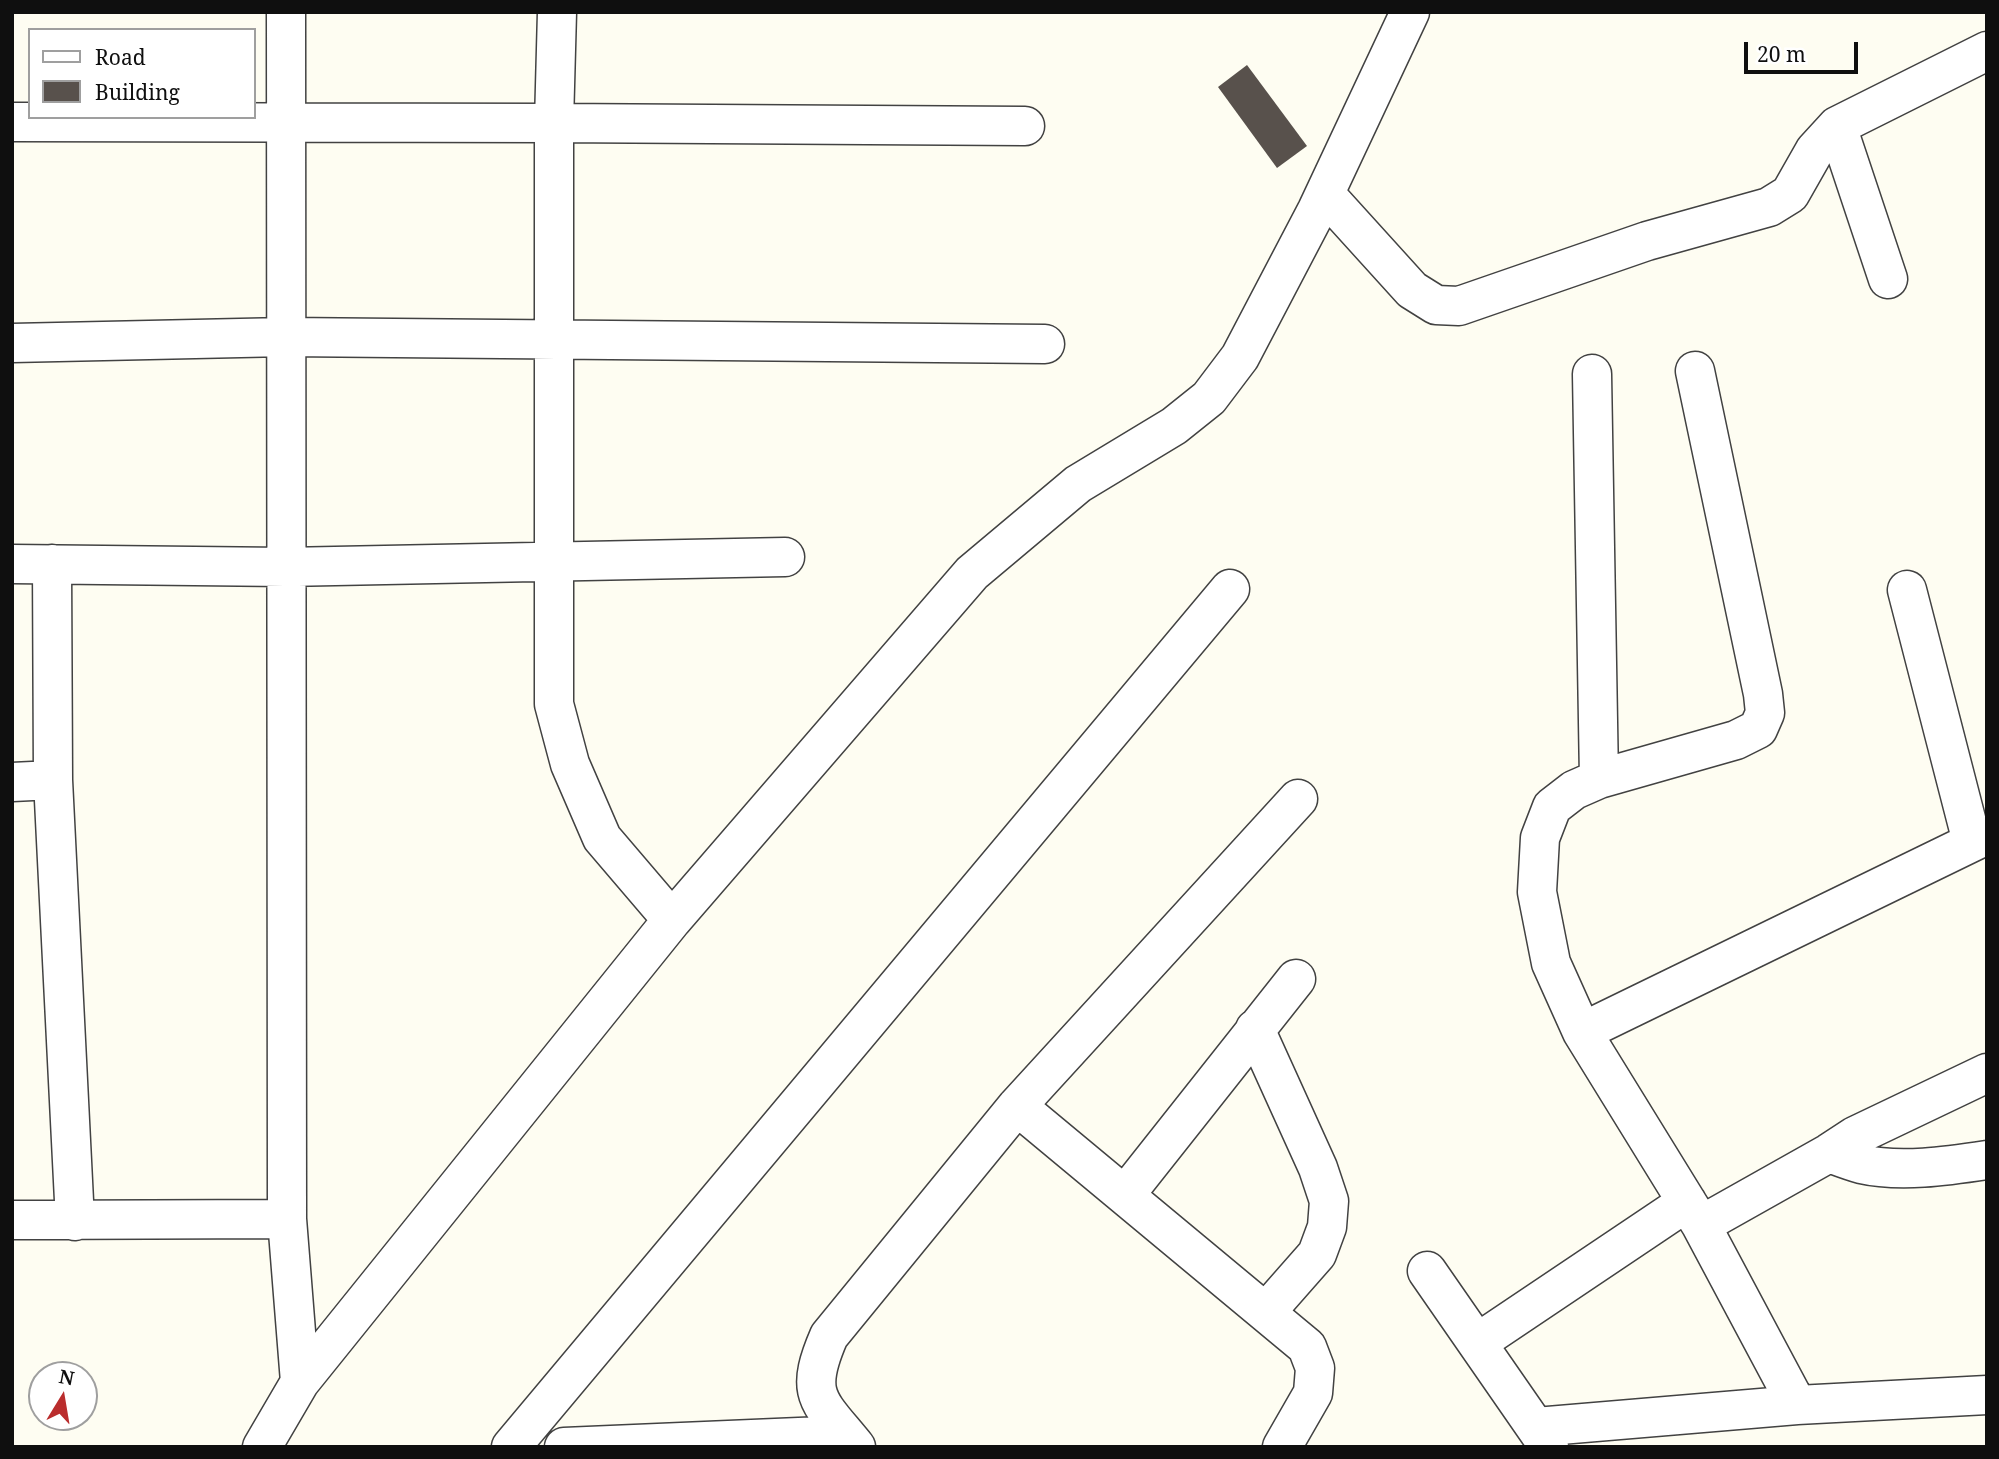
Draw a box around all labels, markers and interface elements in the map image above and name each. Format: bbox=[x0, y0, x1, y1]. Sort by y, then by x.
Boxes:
legend bbox=[28, 28, 256, 119]
scale bar bbox=[1747, 28, 1861, 72]
text: 20 m bbox=[1757, 40, 1806, 68]
text: Road bbox=[95, 43, 146, 71]
text: Building bbox=[95, 78, 180, 106]
north arrow bbox=[28, 1361, 98, 1431]
text: N bbox=[57, 1363, 76, 1392]

